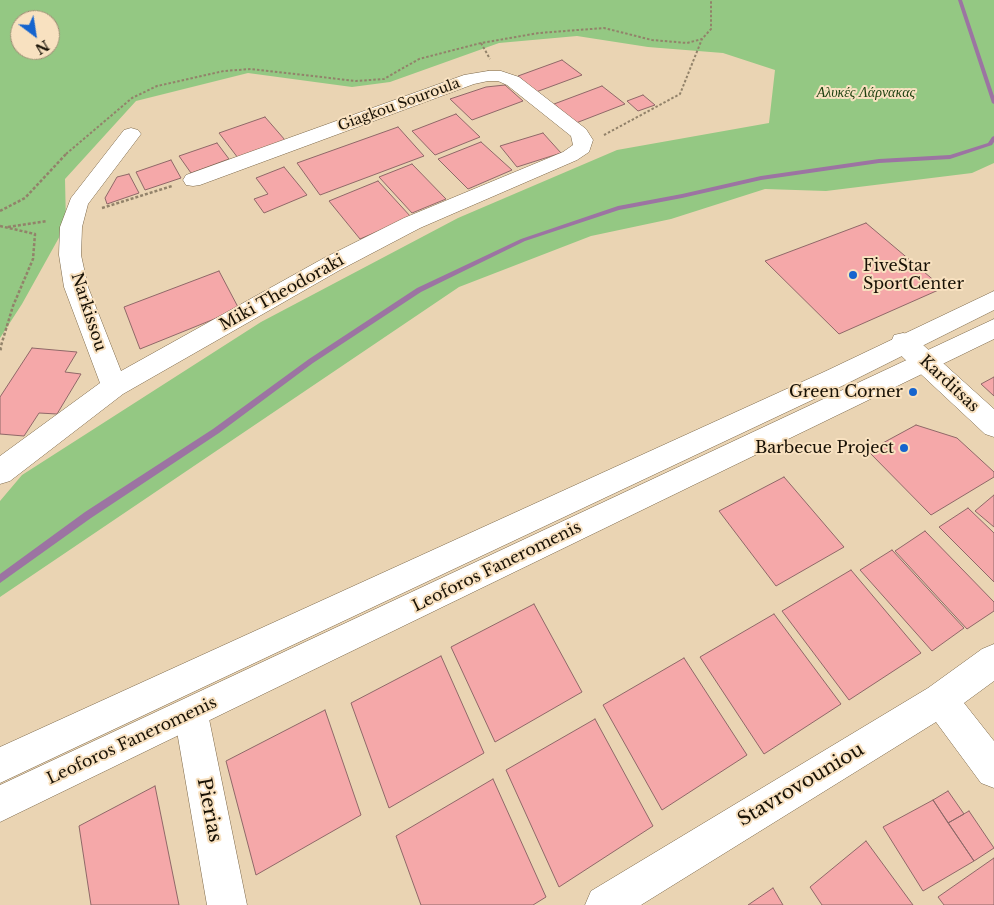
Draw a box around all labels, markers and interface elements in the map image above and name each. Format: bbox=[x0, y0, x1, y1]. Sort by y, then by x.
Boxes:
north arrow bbox=[10, 10, 60, 60]
text: N bbox=[32, 36, 52, 58]
street label: Giagkou Souroula bbox=[336, 75, 462, 135]
park label: Αλυκές Λάρνακας bbox=[817, 85, 915, 101]
street label: Miki Theodoraki bbox=[216, 251, 348, 335]
place label: FiveStar SportCenter bbox=[863, 256, 964, 294]
marker: FiveStar SportCenter bbox=[847, 269, 859, 281]
street label: Narkissou bbox=[66, 270, 110, 354]
street label: Karditsas bbox=[915, 352, 983, 416]
place label: Green Corner bbox=[789, 382, 903, 402]
marker: Green Corner bbox=[907, 386, 919, 398]
place label: Barbecue Project bbox=[755, 438, 894, 458]
marker: Barbecue Project bbox=[898, 442, 910, 454]
street label: Leoforos Faneromenis bbox=[410, 518, 584, 616]
street label: Leoforos Faneromenis bbox=[44, 693, 220, 789]
street label: Stavrovouniou bbox=[734, 738, 868, 832]
street label: Pierias bbox=[192, 776, 226, 844]

